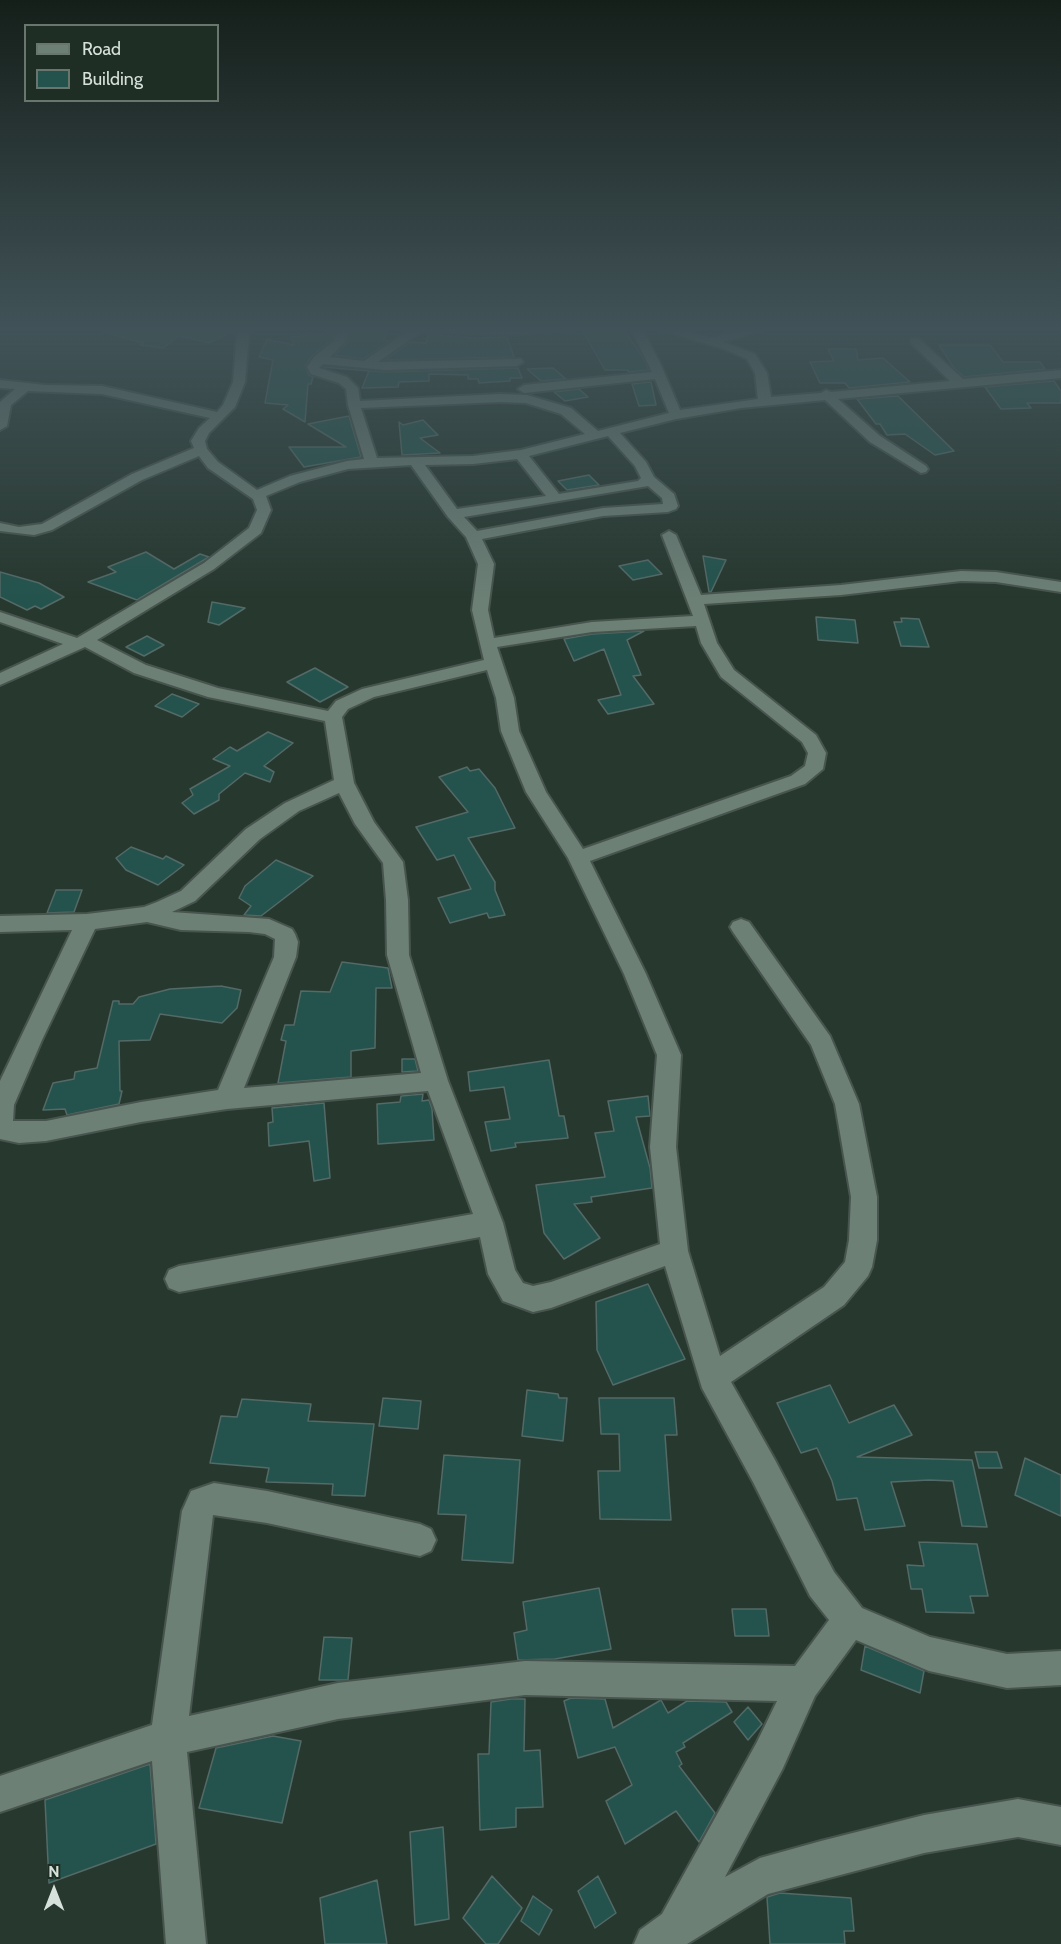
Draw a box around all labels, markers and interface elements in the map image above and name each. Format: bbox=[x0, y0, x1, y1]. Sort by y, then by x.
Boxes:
legend bbox=[24, 24, 219, 102]
text: Road bbox=[82, 38, 121, 60]
text: Building bbox=[82, 68, 143, 90]
north arrow bbox=[24, 1860, 84, 1920]
text: N bbox=[48, 1862, 60, 1881]

